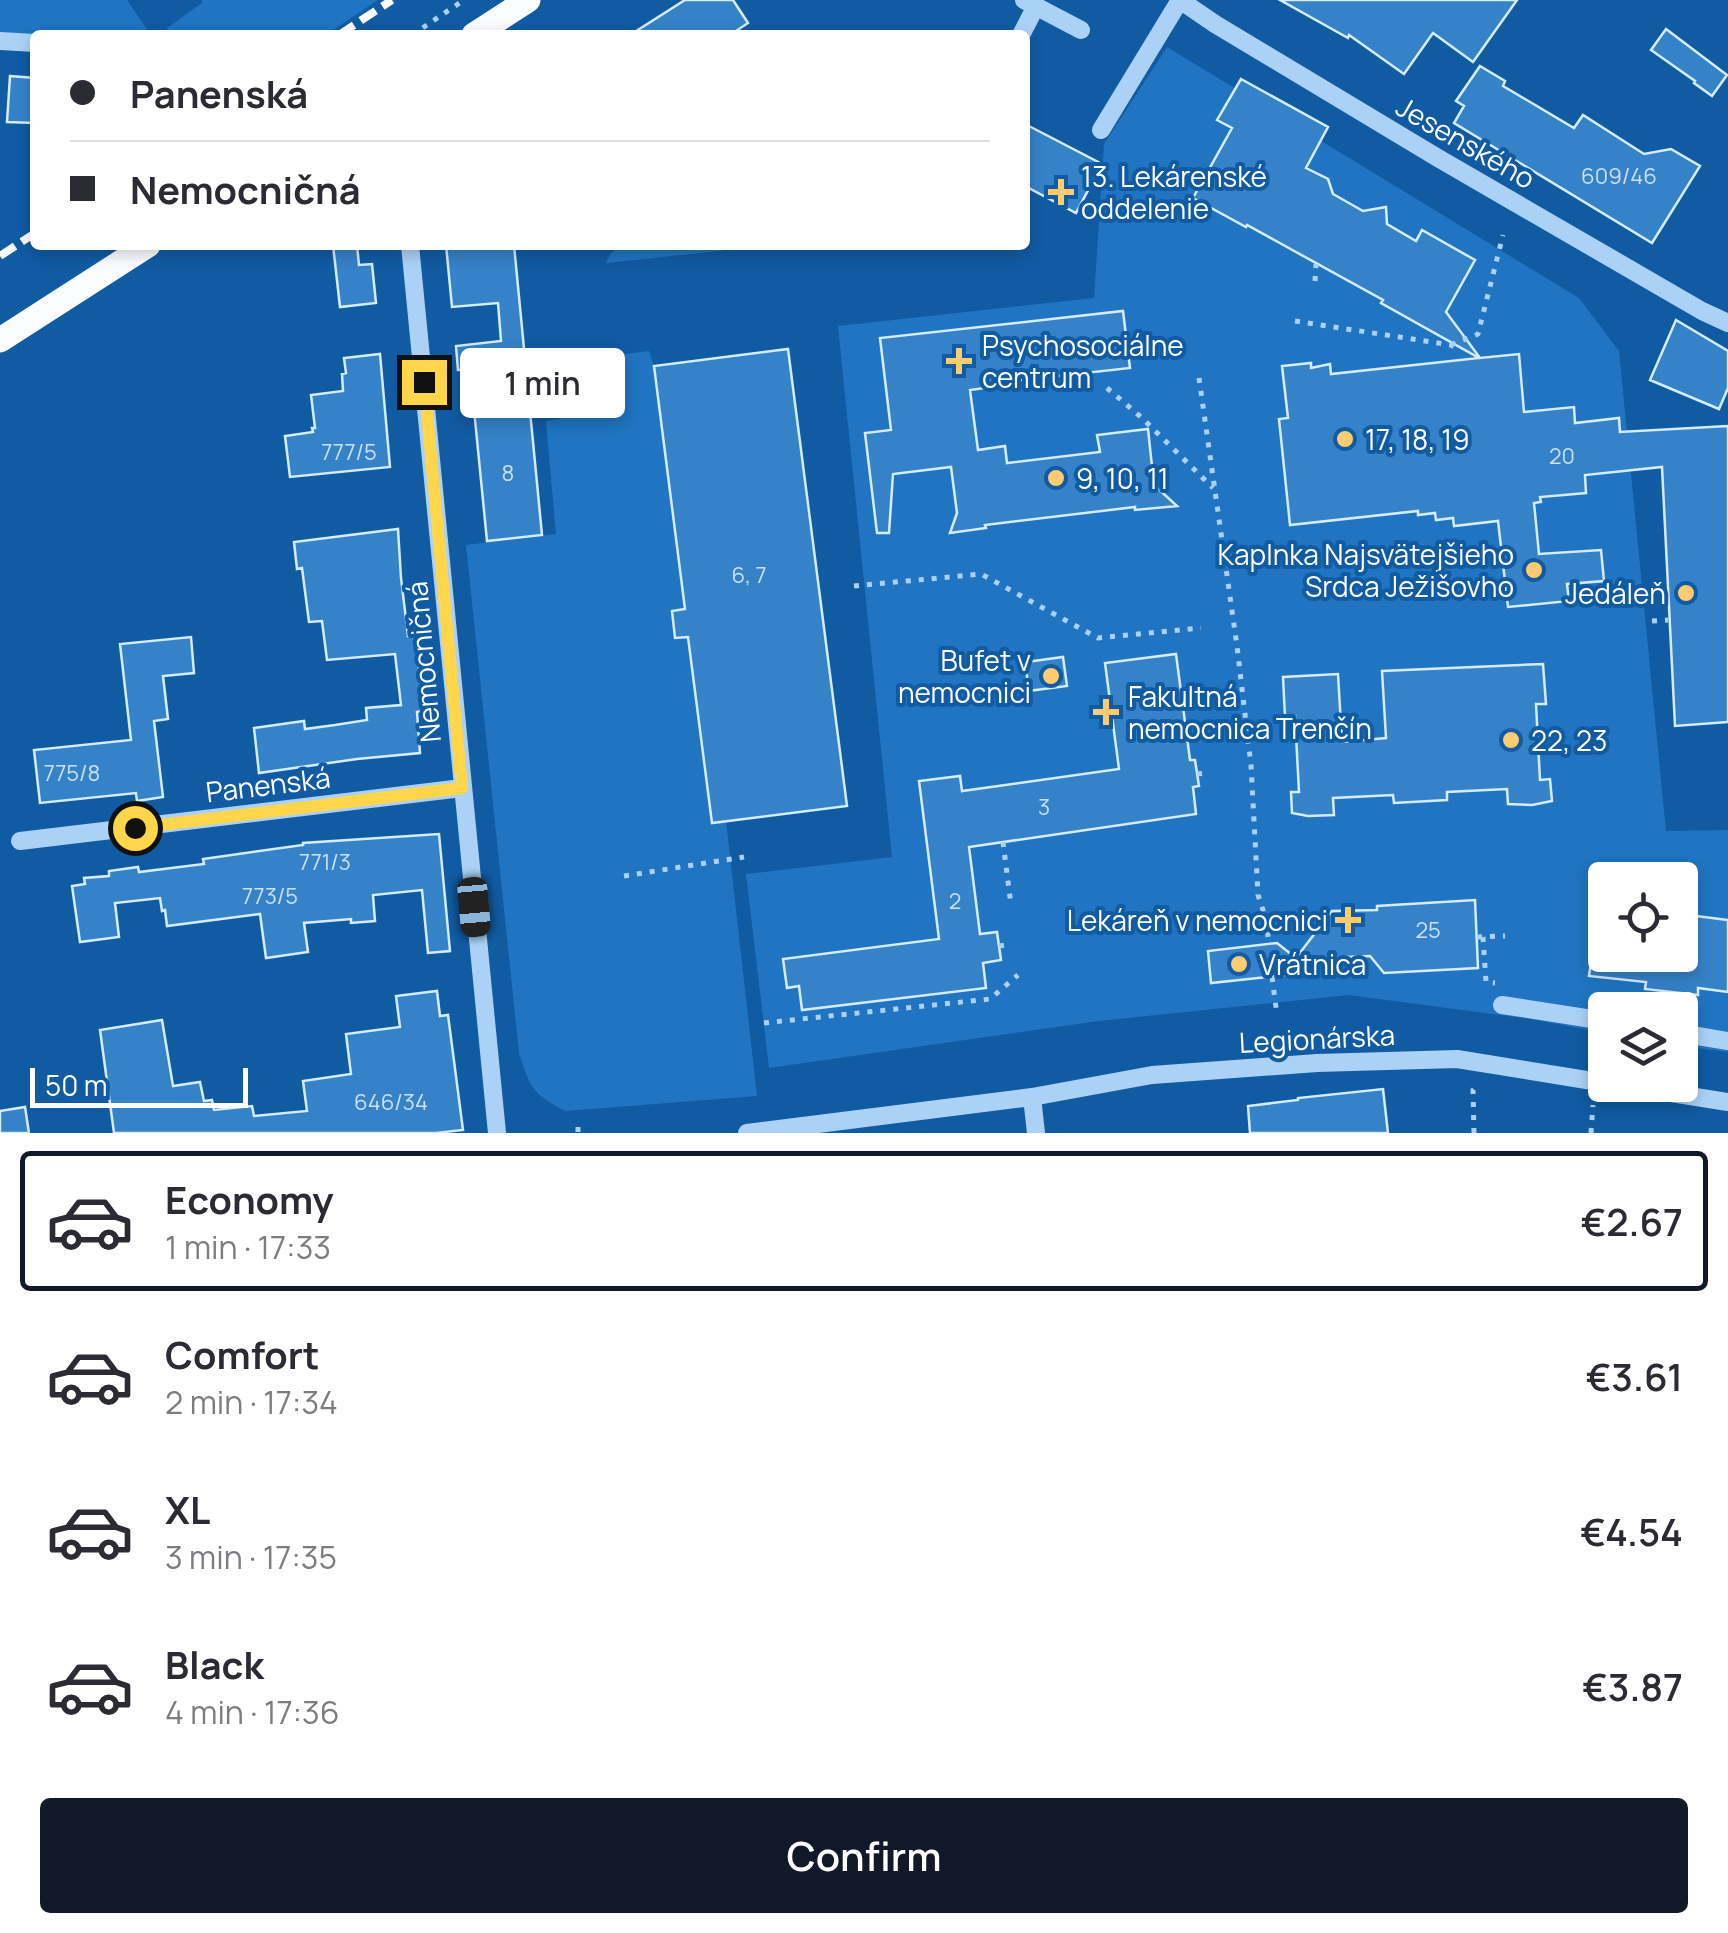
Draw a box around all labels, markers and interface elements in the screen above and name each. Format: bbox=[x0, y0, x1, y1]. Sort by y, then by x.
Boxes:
text: Panenská bbox=[130, 67, 308, 119]
street label: Jesenského bbox=[1390, 87, 1542, 197]
place label: 13. Lekárenské oddelenie bbox=[1081, 157, 1267, 227]
house number: 609/46 bbox=[1581, 161, 1657, 191]
text: Nemocničná bbox=[130, 163, 361, 215]
marker: 13. Lekárenské oddelenie bbox=[1050, 181, 1072, 203]
place label: Psychosociálne centrum bbox=[982, 326, 1184, 396]
callout: 1 min bbox=[459, 347, 624, 417]
marker: Psychosociálne centrum bbox=[946, 348, 972, 374]
route end bbox=[402, 360, 447, 405]
text: 1 min bbox=[504, 361, 581, 405]
place label: 17, 18, 19 bbox=[1365, 420, 1470, 458]
marker: 17, 18, 19 bbox=[1334, 428, 1356, 450]
house number: 777/5 bbox=[321, 437, 377, 467]
house number: 20 bbox=[1549, 441, 1575, 471]
house number: 8 bbox=[502, 458, 514, 488]
place label: 9, 10, 11 bbox=[1076, 459, 1169, 497]
marker: 9, 10, 11 bbox=[1045, 467, 1067, 489]
place label: Kaplnka Najsvätejšieho Srdca Ježišovho bbox=[1217, 535, 1514, 605]
marker: Kaplnka Najsvätejšieho Srdca Ježišovho bbox=[1523, 559, 1545, 581]
house number: 6, 7 bbox=[732, 560, 766, 590]
place label: Jedáleň bbox=[1565, 574, 1666, 612]
street label: Nemocničná bbox=[397, 580, 449, 744]
marker: Jedáleň bbox=[1675, 582, 1697, 604]
place label: Bufet v nemocnici bbox=[898, 641, 1031, 711]
marker: Bufet v nemocnici bbox=[1040, 665, 1062, 687]
place label: Fakultná nemocnica Trenčín bbox=[1128, 677, 1372, 747]
marker: Fakultná nemocnica Trenčín bbox=[1093, 699, 1119, 725]
place label: 22, 23 bbox=[1531, 721, 1607, 759]
marker: 22, 23 bbox=[1500, 729, 1522, 751]
house number: 775/8 bbox=[44, 758, 100, 788]
street label: Panenská bbox=[204, 758, 332, 810]
house number: 3 bbox=[1038, 792, 1050, 822]
route start bbox=[113, 806, 158, 851]
house number: 771/3 bbox=[299, 847, 351, 877]
map controls bbox=[1588, 862, 1698, 1102]
button: locate bbox=[1588, 862, 1698, 972]
car bbox=[456, 876, 492, 938]
house number: 773/5 bbox=[242, 881, 298, 911]
house number: 2 bbox=[949, 886, 961, 916]
place label: Lekáreň v nemocnici bbox=[1067, 901, 1328, 939]
marker: Lekáreň v nemocnici bbox=[1337, 909, 1359, 931]
house number: 25 bbox=[1415, 915, 1441, 945]
place label: Vrátnica bbox=[1259, 945, 1366, 983]
marker: Vrátnica bbox=[1228, 953, 1250, 975]
button: layers bbox=[1588, 992, 1698, 1102]
street label: Legionárska bbox=[1238, 1015, 1396, 1061]
scale bar bbox=[30, 1063, 248, 1108]
text: 50 m bbox=[45, 1066, 108, 1104]
house number: 646/34 bbox=[354, 1087, 428, 1117]
text: Economy bbox=[165, 1173, 334, 1225]
icon: car bbox=[45, 1176, 135, 1266]
text: €2.67 bbox=[1581, 1195, 1683, 1247]
text: 1 min · 17:33 bbox=[165, 1225, 331, 1269]
text: Comfort bbox=[165, 1328, 319, 1380]
icon: car bbox=[45, 1331, 135, 1421]
text: €3.61 bbox=[1586, 1350, 1683, 1402]
text: 2 min · 17:34 bbox=[165, 1380, 338, 1424]
text: XL bbox=[165, 1483, 210, 1535]
icon: car bbox=[45, 1486, 135, 1576]
text: €4.54 bbox=[1580, 1505, 1683, 1557]
text: 3 min · 17:35 bbox=[165, 1535, 337, 1579]
text: Black bbox=[165, 1638, 264, 1690]
icon: car bbox=[45, 1641, 135, 1731]
text: €3.87 bbox=[1582, 1660, 1683, 1712]
text: 4 min · 17:36 bbox=[165, 1690, 340, 1734]
button: Confirm bbox=[40, 1798, 1688, 1913]

